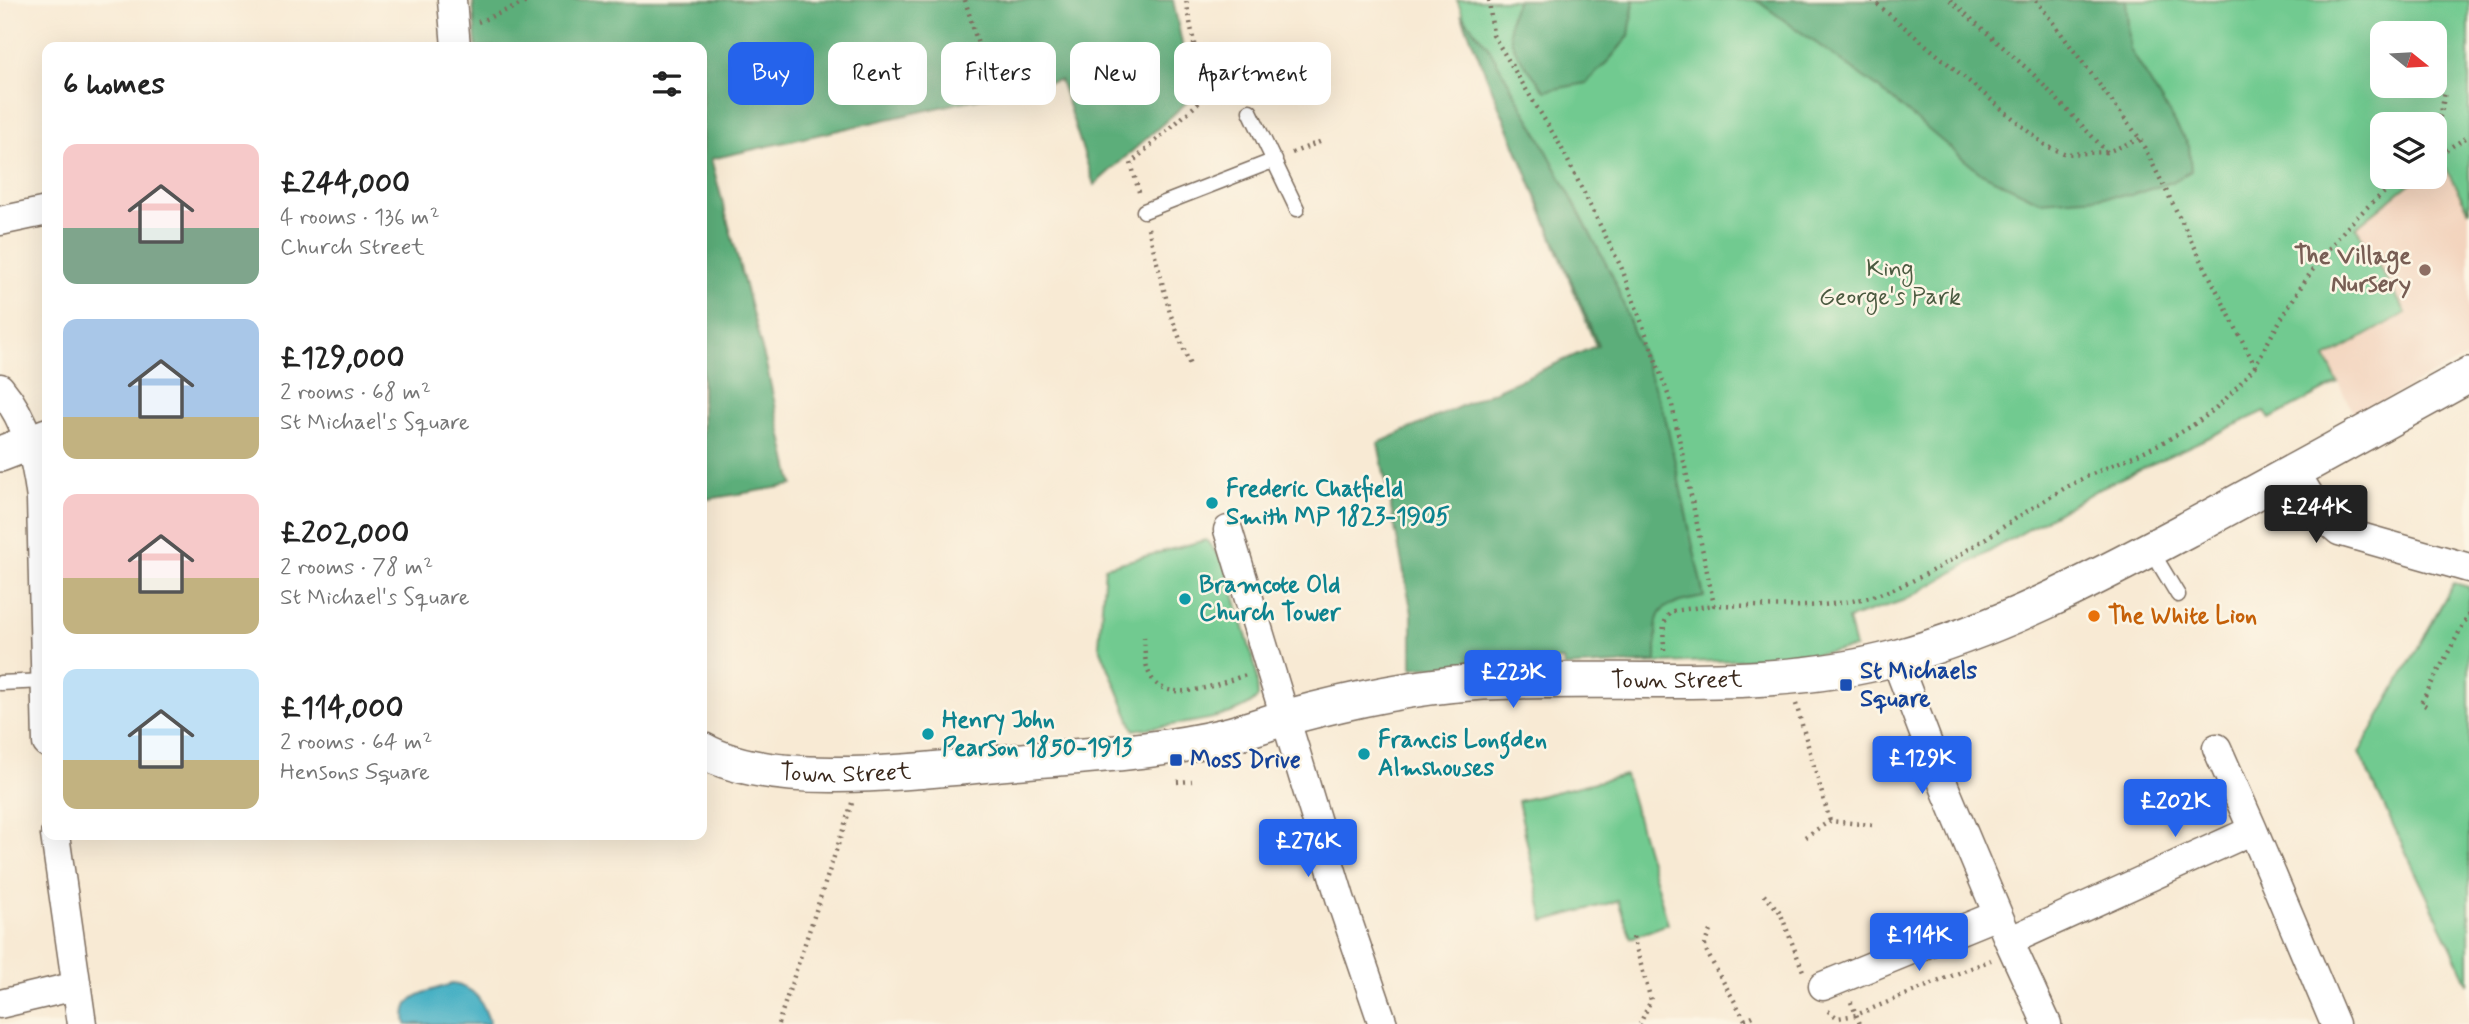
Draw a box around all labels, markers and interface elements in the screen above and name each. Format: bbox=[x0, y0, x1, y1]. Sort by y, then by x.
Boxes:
north arrow bbox=[2370, 21, 2446, 98]
map controls bbox=[2370, 21, 2447, 189]
chip: Buy bbox=[728, 42, 814, 105]
chip: Rent bbox=[828, 42, 927, 105]
chip: Filters bbox=[941, 42, 1056, 105]
chip: New bbox=[1070, 42, 1160, 105]
chip: Apartment bbox=[1174, 42, 1331, 105]
text: 6 homes bbox=[63, 65, 165, 104]
icon: filters bbox=[648, 65, 686, 103]
button: layers bbox=[2370, 112, 2447, 189]
text: £244,000 bbox=[280, 164, 410, 203]
icon: home bbox=[119, 172, 203, 256]
text: 4 rooms · 136 m² bbox=[280, 203, 440, 233]
text: Church Street bbox=[280, 233, 425, 263]
place label: The Village Nursery bbox=[2294, 241, 2411, 300]
park label: King George's Park bbox=[1819, 254, 1961, 315]
marker: The Village Nursery bbox=[2417, 262, 2433, 278]
text: £129,000 bbox=[280, 339, 405, 378]
icon: home bbox=[119, 347, 203, 431]
text: 2 rooms · 68 m² bbox=[280, 378, 431, 408]
text: St Michael's Square bbox=[280, 408, 470, 438]
place label: Frederic Chatfield Smith MP 1823-1905 bbox=[1226, 474, 1450, 533]
pin: £244K bbox=[2267, 486, 2365, 545]
text: £244K bbox=[2280, 493, 2352, 523]
marker: Frederic Chatfield Smith MP 1823-1905 bbox=[1204, 495, 1220, 511]
text: £202,000 bbox=[280, 514, 409, 553]
icon: home bbox=[119, 522, 203, 606]
text: 2 rooms · 78 m² bbox=[280, 553, 433, 583]
place label: Bramcote Old Church Tower bbox=[1199, 570, 1342, 629]
text: St Michael's Square bbox=[280, 583, 470, 613]
marker: Bramcote Old Church Tower bbox=[1177, 591, 1193, 607]
place label: The White Lion bbox=[2108, 601, 2257, 632]
marker: The White Lion bbox=[2086, 608, 2102, 624]
pin: £223K bbox=[1464, 650, 1562, 710]
place label: St Michaels Square bbox=[1860, 656, 1977, 715]
text: £223K bbox=[1480, 658, 1546, 688]
street label: Town Street bbox=[1611, 664, 1743, 696]
marker: St Michaels Square bbox=[1838, 677, 1854, 693]
text: £114,000 bbox=[280, 689, 404, 728]
icon: home bbox=[119, 697, 203, 781]
place label: Henry John Pearson 1850-1913 bbox=[942, 705, 1132, 764]
place label: Francis Longden Almshouses bbox=[1378, 725, 1547, 784]
marker: Henry John Pearson 1850-1913 bbox=[920, 726, 936, 742]
text: 2 rooms · 64 m² bbox=[280, 728, 432, 758]
pin: £129K bbox=[1873, 736, 1971, 796]
text: £129K bbox=[1889, 744, 1955, 774]
place label: Moss Drive bbox=[1190, 745, 1301, 776]
marker: Francis Longden Almshouses bbox=[1356, 746, 1372, 762]
marker: Moss Drive bbox=[1168, 752, 1184, 768]
street label: Town Street bbox=[778, 756, 912, 790]
text: Hensons Square bbox=[280, 758, 430, 788]
pin: £202K bbox=[2126, 780, 2224, 839]
text: £202K bbox=[2140, 787, 2210, 817]
pin: £276K bbox=[1259, 820, 1357, 879]
text: £276K bbox=[1275, 827, 1341, 857]
pin: £114K bbox=[1870, 914, 1968, 973]
text: £114K bbox=[1886, 921, 1952, 951]

